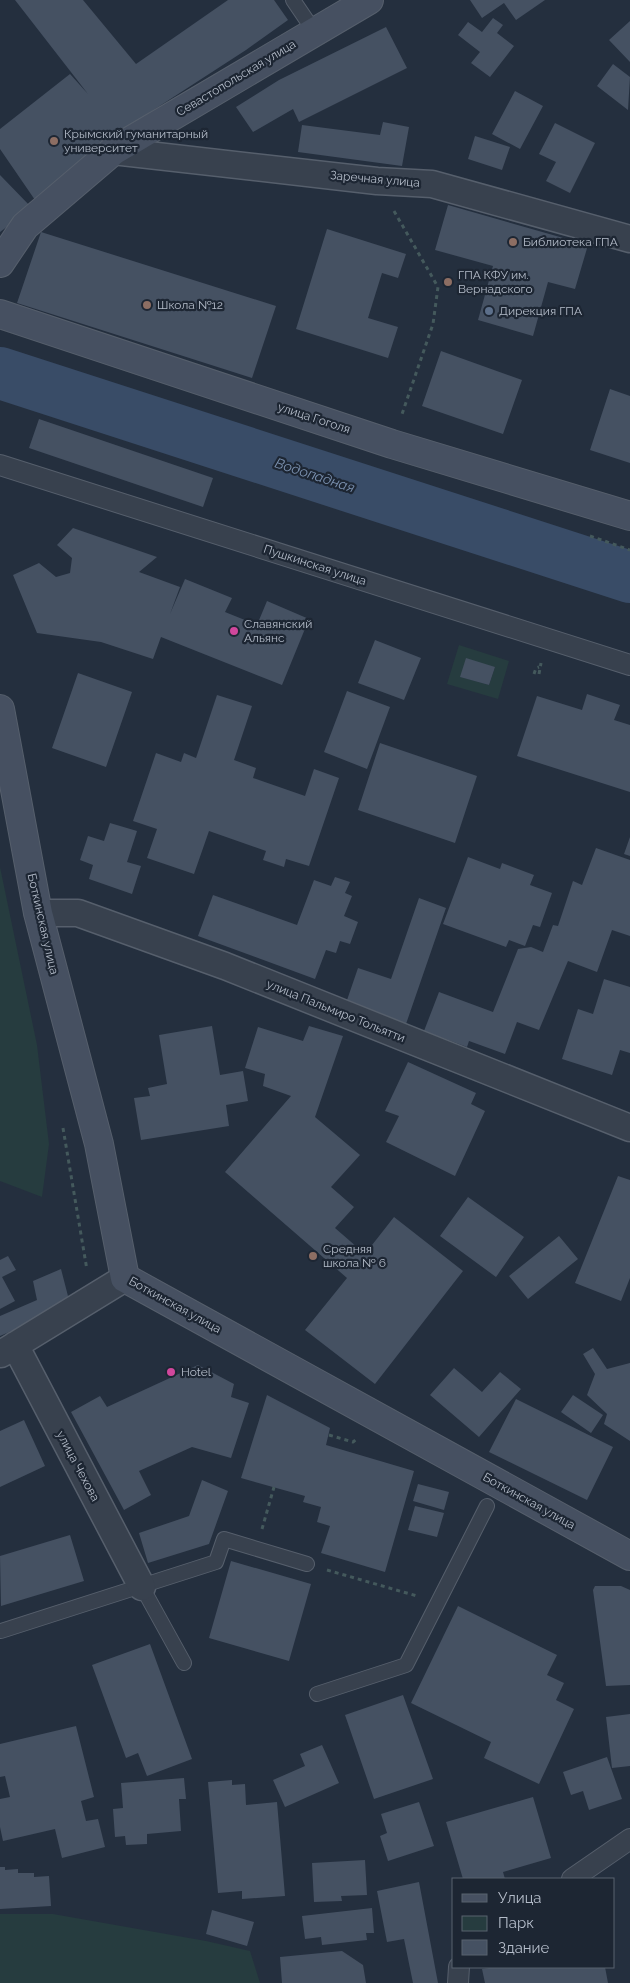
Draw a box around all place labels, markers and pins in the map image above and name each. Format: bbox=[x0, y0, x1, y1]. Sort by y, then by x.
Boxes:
place label: Крымский гуманитарный университет bbox=[64, 127, 208, 155]
marker: Крымский гуманитарный университет bbox=[48, 135, 60, 147]
place label: Библиотека ГПА bbox=[523, 235, 618, 249]
marker: Библиотека ГПА bbox=[507, 236, 519, 248]
place label: ГПА КФУ им. Вернадского bbox=[458, 268, 533, 296]
marker: ГПА КФУ им. Вернадского bbox=[442, 276, 454, 288]
place label: Школа №12 bbox=[157, 298, 223, 312]
marker: Школа №12 bbox=[141, 299, 153, 311]
place label: Дирекция ГПА bbox=[499, 304, 582, 318]
marker: Дирекция ГПА bbox=[483, 305, 495, 317]
place label: Славянский Альянс bbox=[244, 617, 312, 645]
marker: Славянский Альянс bbox=[228, 625, 240, 637]
place label: Средняя школа № 6 bbox=[323, 1242, 386, 1270]
marker: Средняя школа № 6 bbox=[307, 1250, 319, 1262]
place label: Hotel bbox=[181, 1365, 212, 1379]
marker: Hotel bbox=[165, 1366, 177, 1378]

